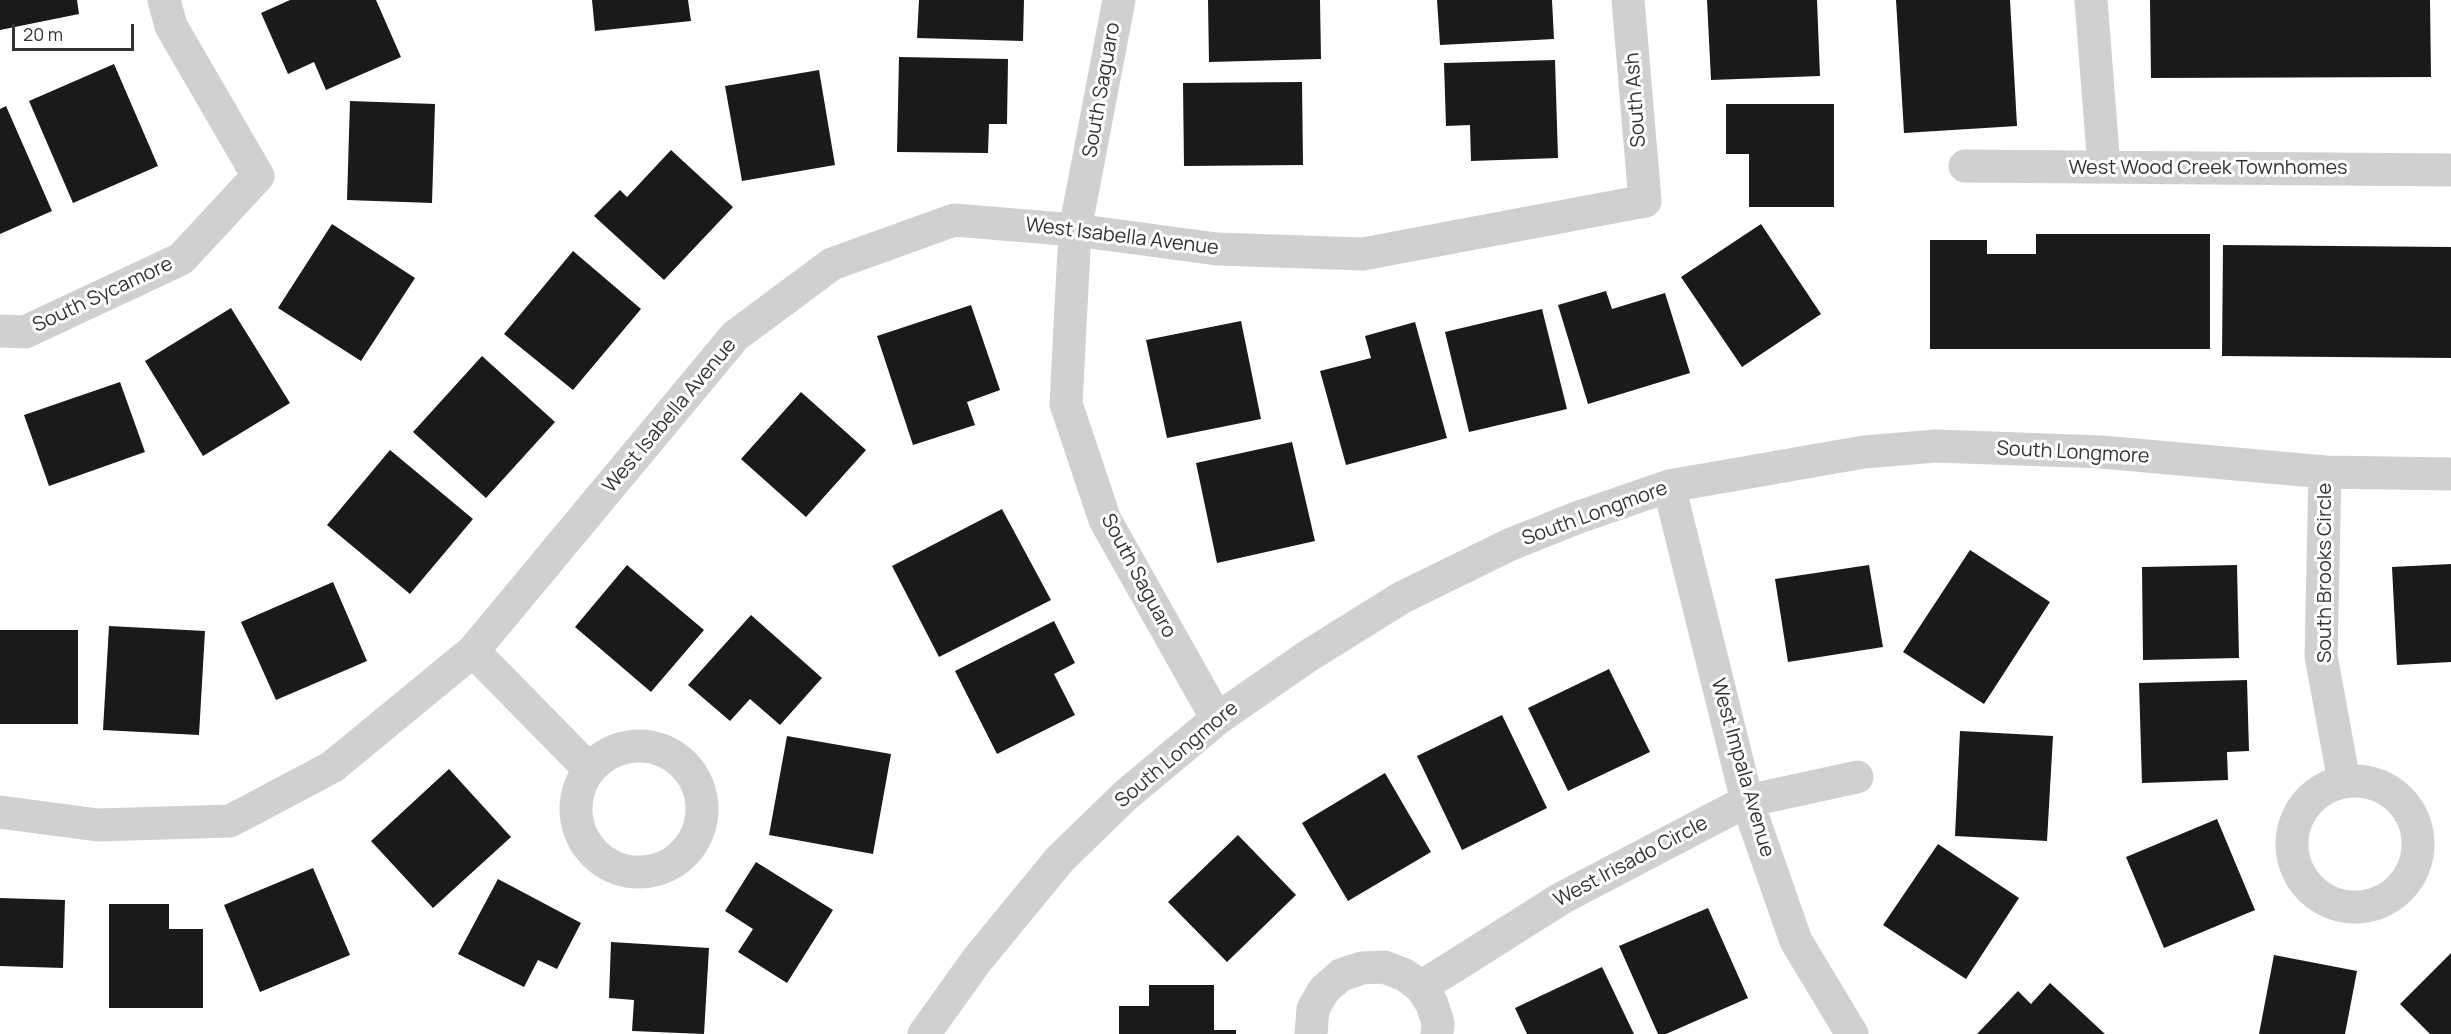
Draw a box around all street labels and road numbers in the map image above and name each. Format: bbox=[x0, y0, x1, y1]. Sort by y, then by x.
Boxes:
street label: South Saguaro bbox=[1078, 20, 1126, 160]
street label: South Ash bbox=[1621, 52, 1651, 148]
street label: West Wood Creek Townhomes bbox=[2068, 156, 2348, 180]
street label: West Isabella Avenue bbox=[1024, 213, 1220, 261]
street label: South Sycamore bbox=[29, 252, 177, 338]
street label: West Isabella Avenue bbox=[598, 334, 742, 498]
street label: South Longmore bbox=[1996, 437, 2150, 469]
street label: South Longmore bbox=[1519, 477, 1671, 551]
street label: South Brooks Circle bbox=[2313, 483, 2337, 663]
street label: South Saguaro bbox=[1095, 510, 1181, 642]
street label: West Impala Avenue bbox=[1705, 676, 1779, 860]
street label: South Longmore bbox=[1111, 697, 1243, 813]
street label: West Irisado Circle bbox=[1550, 811, 1712, 913]

